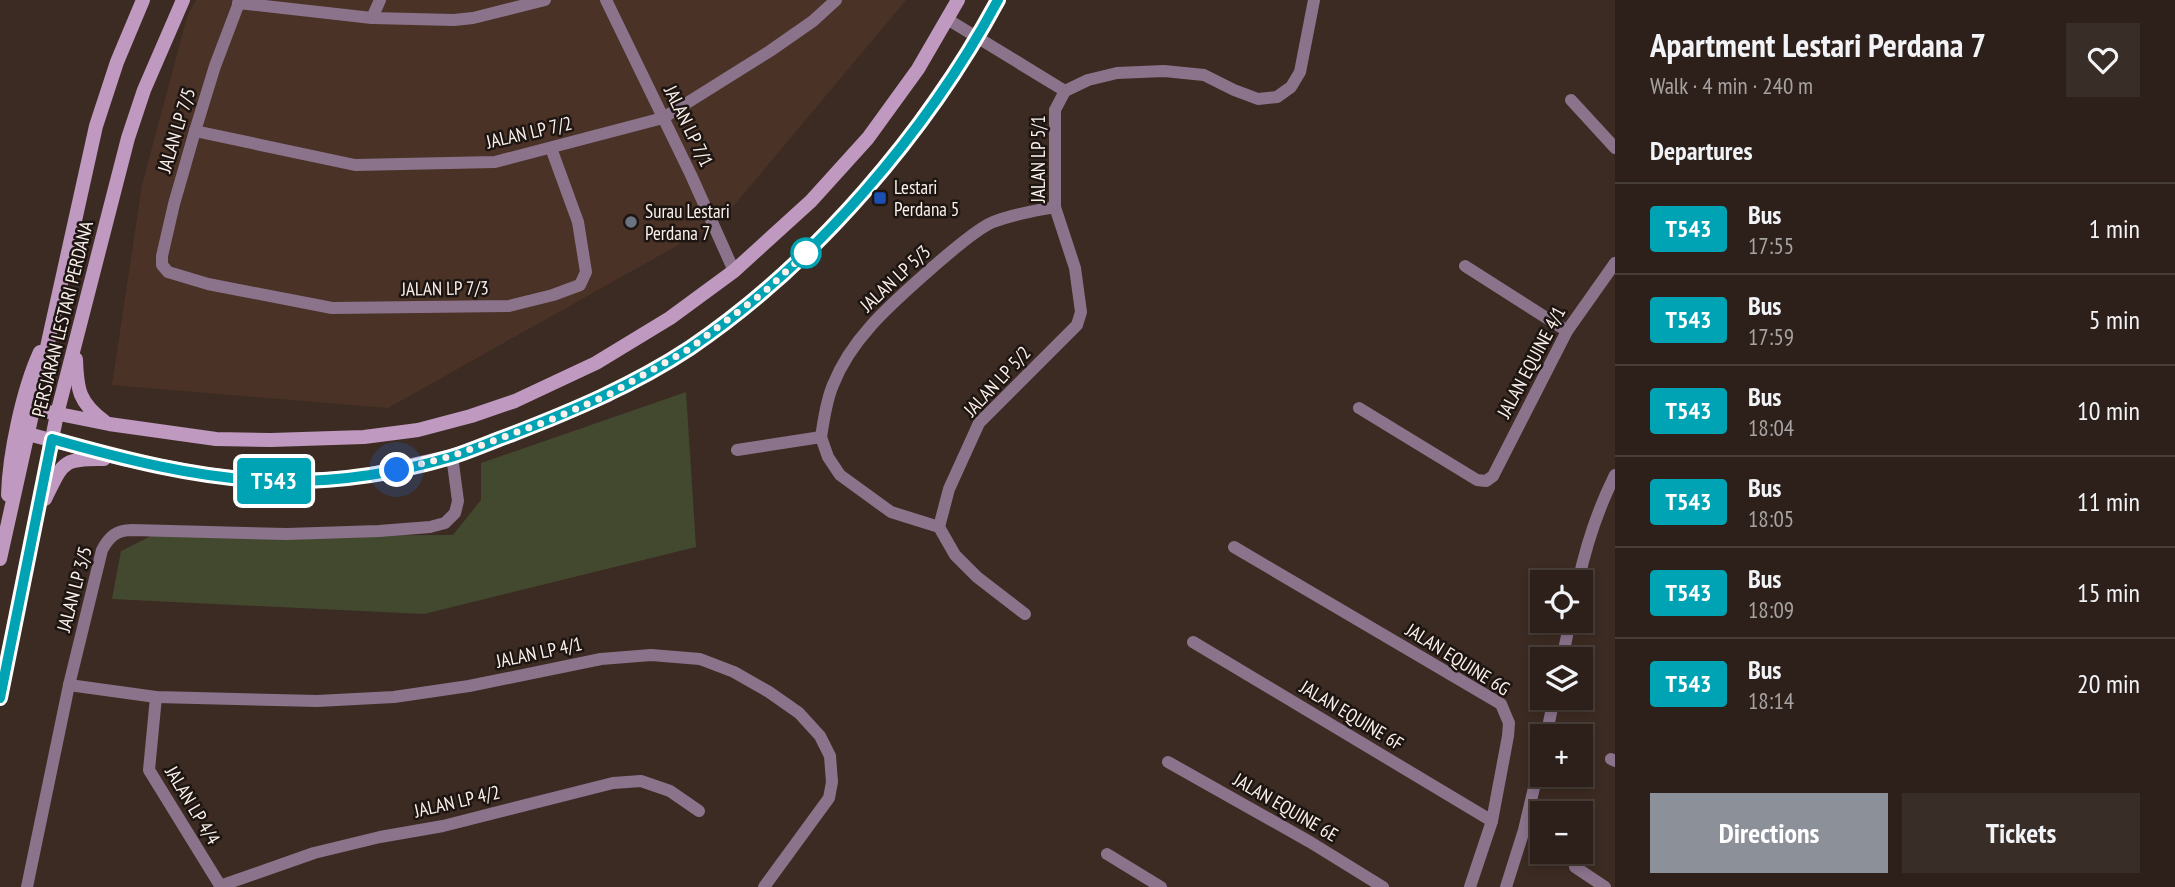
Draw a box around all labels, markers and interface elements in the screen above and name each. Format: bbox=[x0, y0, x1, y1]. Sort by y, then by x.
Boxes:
text: Apartment Lestari Perdana 7 bbox=[1650, 23, 1986, 66]
button: heart bbox=[2066, 23, 2140, 97]
text: Walk · 4 min · 240 m bbox=[1650, 71, 1813, 100]
street label: JALAN LP 7/1 bbox=[659, 81, 719, 171]
street label: JALAN LP 7/5 bbox=[151, 85, 200, 176]
street label: JALAN LP 7/2 bbox=[483, 110, 574, 154]
street label: JALAN LP 5/1 bbox=[1026, 115, 1050, 204]
text: Departures bbox=[1650, 134, 1753, 167]
place label: Lestari Perdana 5 bbox=[894, 175, 959, 221]
marker: Lestari Perdana 5 bbox=[872, 190, 888, 206]
text: Bus bbox=[1748, 198, 1781, 231]
place label: Surau Lestari Perdana 7 bbox=[645, 199, 730, 245]
text: 1 min bbox=[2089, 212, 2140, 245]
text: T543 bbox=[1666, 213, 1711, 244]
marker: Surau Lestari Perdana 7 bbox=[623, 214, 639, 230]
street label: PERSIARAN LESTARI PERDANA bbox=[26, 219, 98, 419]
text: 17:55 bbox=[1748, 231, 1794, 260]
unlabelled marker bbox=[791, 238, 821, 268]
street label: JALAN LP 5/3 bbox=[854, 239, 935, 317]
street label: JALAN LP 7/3 bbox=[400, 275, 489, 301]
text: Bus bbox=[1748, 289, 1781, 322]
street label: JALAN EQUINE 4/1 bbox=[1491, 302, 1570, 423]
text: 5 min bbox=[2089, 303, 2140, 336]
text: T543 bbox=[1666, 304, 1711, 335]
text: 17:59 bbox=[1748, 322, 1794, 351]
street label: JALAN LP 5/2 bbox=[958, 341, 1036, 422]
text: Bus bbox=[1748, 380, 1781, 413]
text: 10 min bbox=[2077, 394, 2140, 427]
text: T543 bbox=[1666, 395, 1711, 426]
text: 18:04 bbox=[1748, 413, 1794, 442]
your location bbox=[379, 452, 414, 487]
line badge: T543 bbox=[225, 458, 323, 504]
text: T543 bbox=[251, 465, 297, 496]
text: Bus bbox=[1748, 471, 1781, 504]
text: 11 min bbox=[2077, 485, 2140, 518]
text: T543 bbox=[1666, 486, 1711, 517]
text: 18:05 bbox=[1748, 504, 1794, 533]
street label: JALAN LP 3/5 bbox=[51, 544, 97, 635]
text: Bus bbox=[1748, 562, 1781, 595]
map controls bbox=[1530, 570, 1593, 864]
button: locate bbox=[1530, 570, 1593, 633]
text: 15 min bbox=[2077, 576, 2140, 609]
text: T543 bbox=[1666, 577, 1711, 608]
text: 18:09 bbox=[1748, 595, 1794, 624]
street label: JALAN EQUINE 6G bbox=[1401, 617, 1514, 700]
street label: JALAN LP 4/1 bbox=[493, 631, 584, 673]
button: layers bbox=[1530, 647, 1593, 710]
text: Bus bbox=[1748, 653, 1781, 686]
text: 20 min bbox=[2077, 667, 2140, 700]
text: T543 bbox=[1666, 668, 1711, 699]
street label: JALAN EQUINE 6F bbox=[1295, 674, 1408, 755]
text: 18:14 bbox=[1748, 686, 1794, 715]
button: + bbox=[1530, 724, 1593, 787]
street label: JALAN LP 4/4 bbox=[160, 761, 226, 849]
street label: JALAN EQUINE 6E bbox=[1229, 767, 1343, 847]
street label: JALAN LP 4/2 bbox=[411, 779, 502, 823]
button: Directions bbox=[1650, 793, 1888, 873]
button: Tickets bbox=[1902, 793, 2140, 873]
button: − bbox=[1530, 801, 1593, 864]

